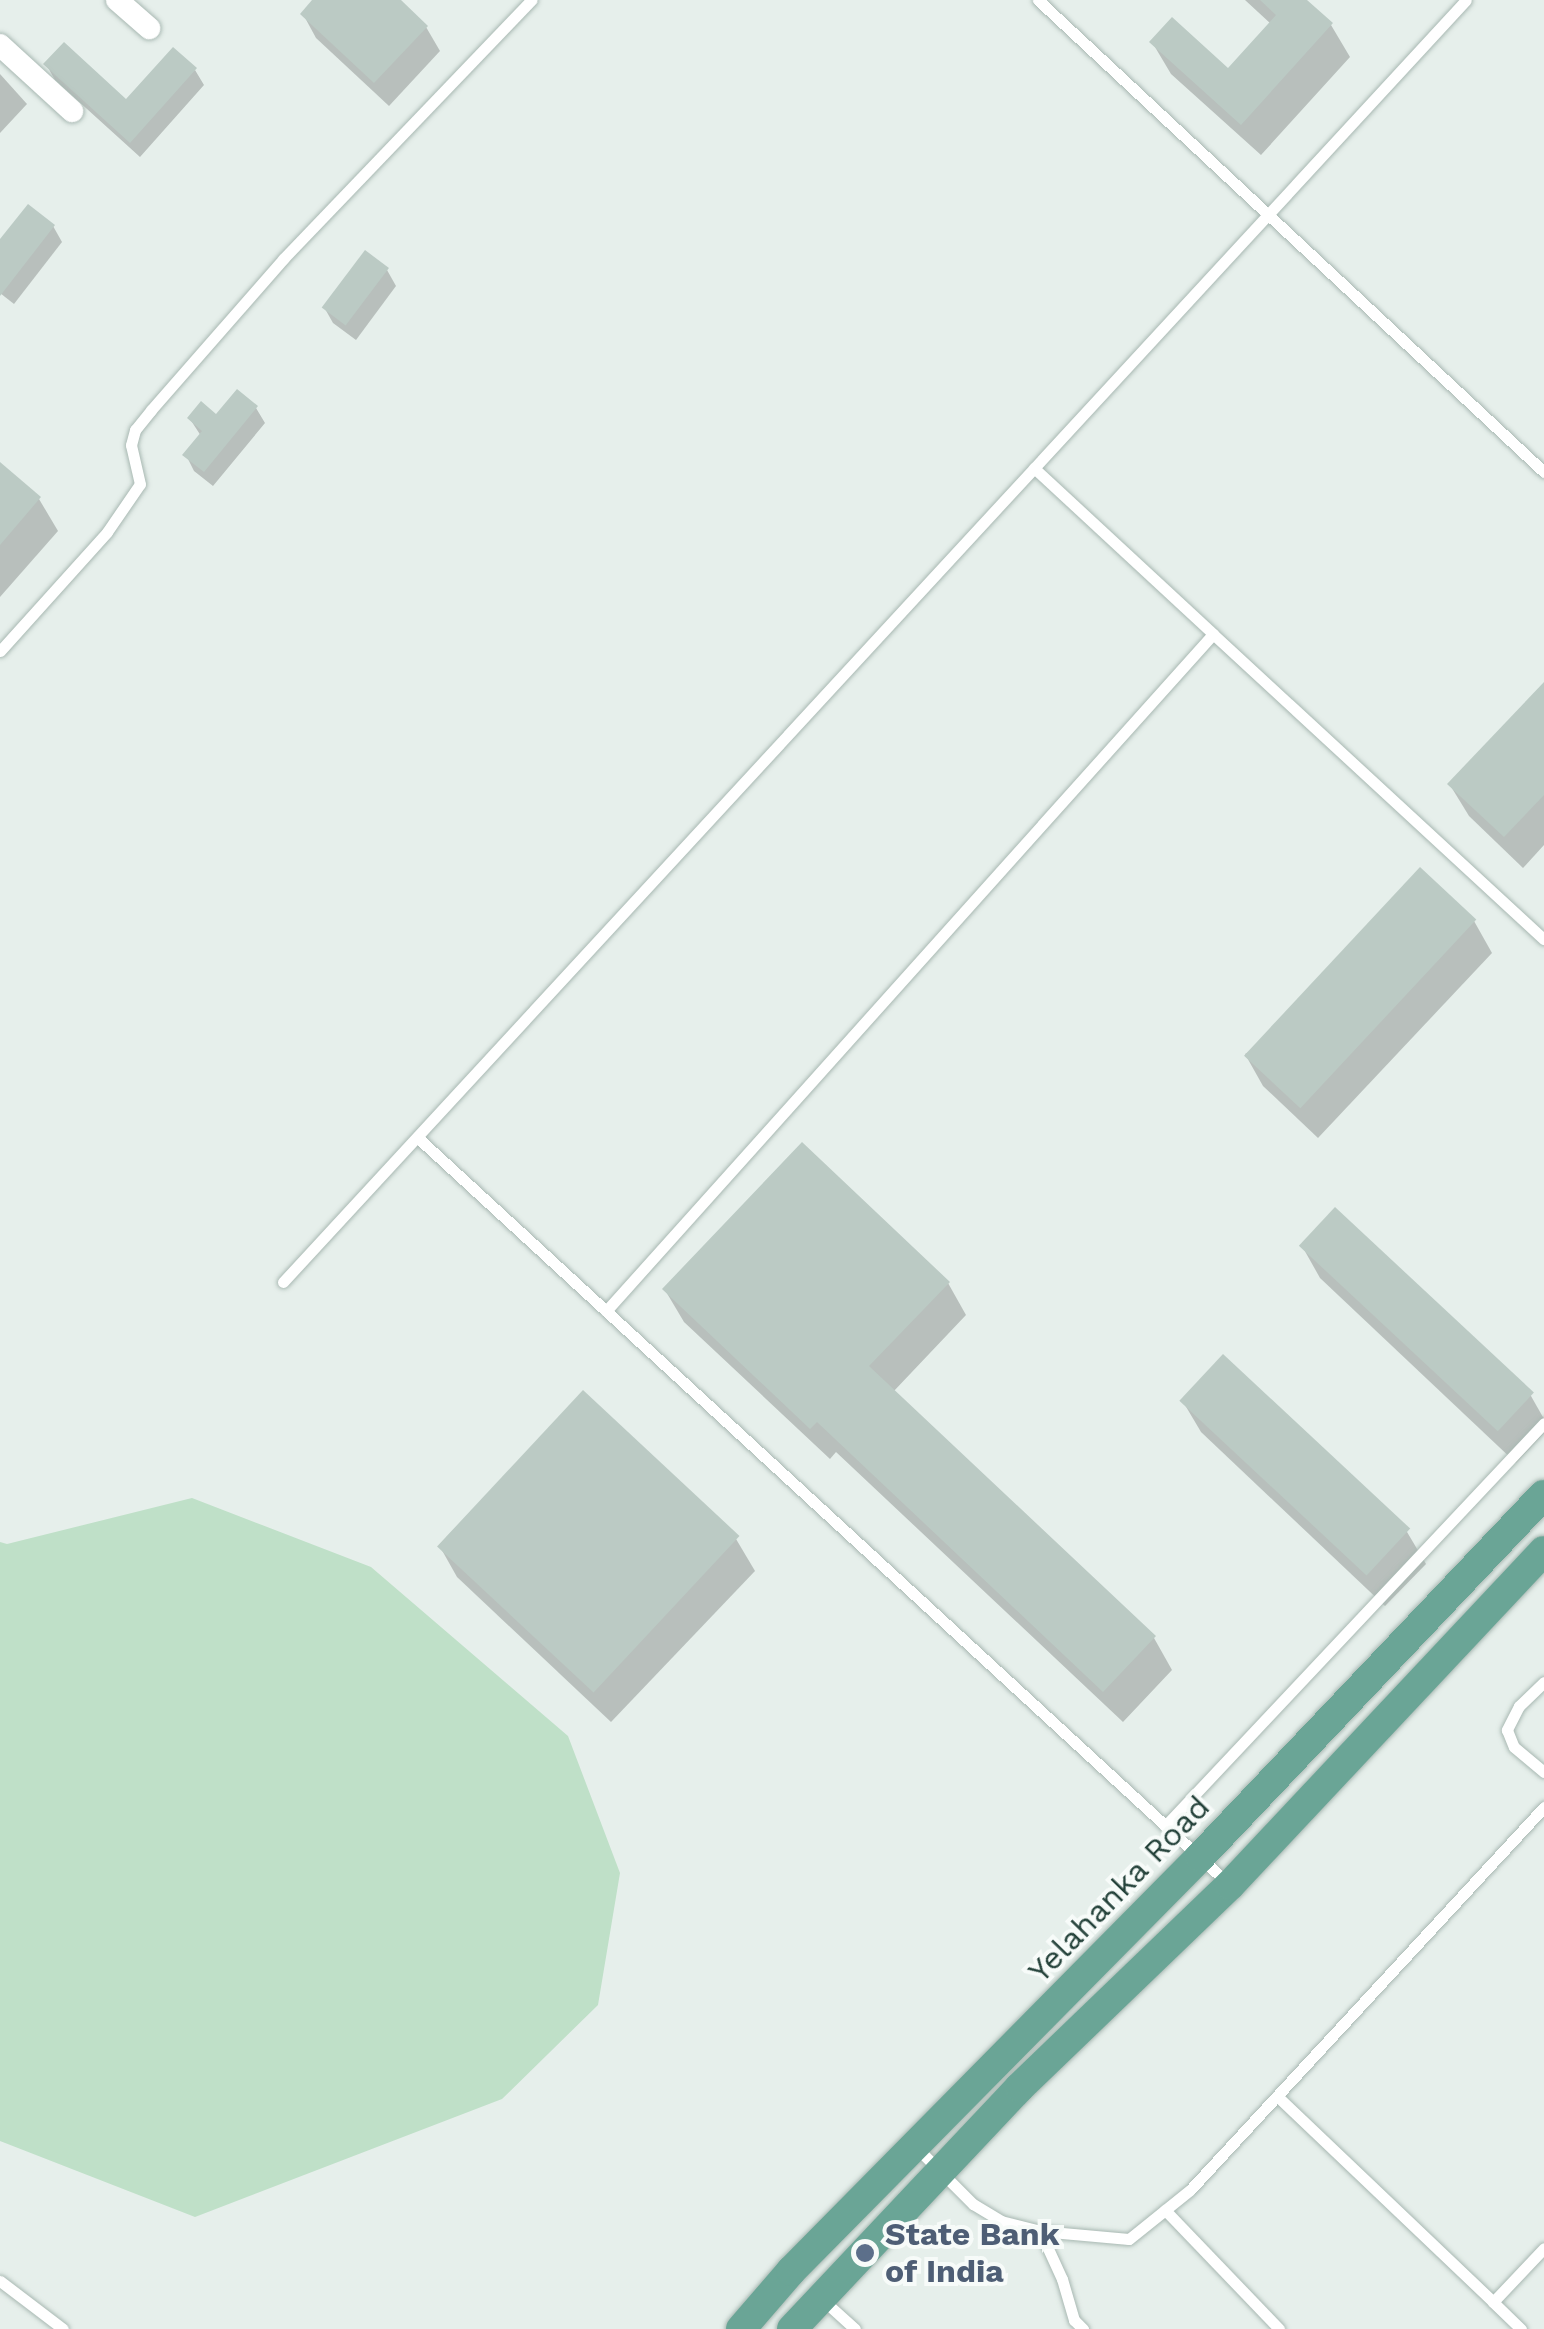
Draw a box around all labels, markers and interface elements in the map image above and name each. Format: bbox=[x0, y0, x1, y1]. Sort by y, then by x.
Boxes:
street label: Yelahanka Road bbox=[1020, 1788, 1218, 1990]
place label: State Bank of India bbox=[885, 2216, 1060, 2291]
marker: State Bank of India bbox=[854, 2242, 876, 2264]

